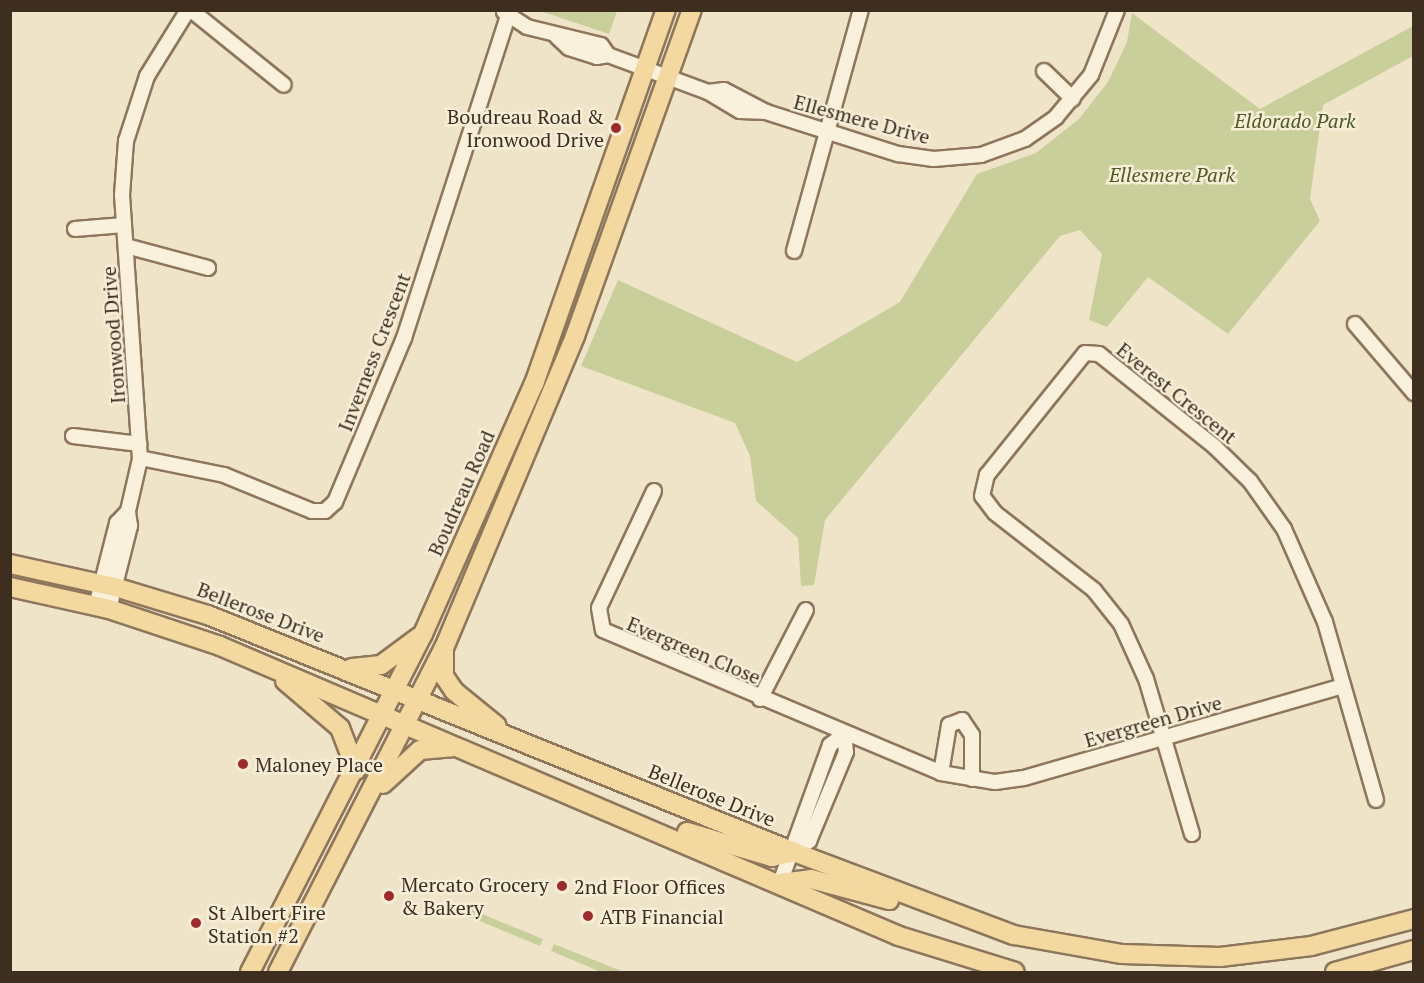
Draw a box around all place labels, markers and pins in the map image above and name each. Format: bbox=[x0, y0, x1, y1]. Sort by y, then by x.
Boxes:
place label: Boudreau Road & Ironwood Drive bbox=[447, 104, 604, 151]
marker: Boudreau Road & Ironwood Drive bbox=[609, 121, 623, 135]
place label: Maloney Place bbox=[255, 752, 383, 776]
marker: Maloney Place bbox=[236, 757, 250, 771]
place label: Mercato Grocery & Bakery bbox=[401, 873, 548, 920]
place label: 2nd Floor Offices bbox=[574, 874, 725, 898]
marker: 2nd Floor Offices bbox=[555, 879, 569, 893]
marker: Mercato Grocery & Bakery bbox=[382, 889, 396, 903]
place label: St Albert Fire Station #2 bbox=[208, 900, 326, 947]
place label: ATB Financial bbox=[600, 904, 724, 928]
marker: ATB Financial bbox=[581, 909, 595, 923]
marker: St Albert Fire Station #2 bbox=[189, 916, 203, 930]

